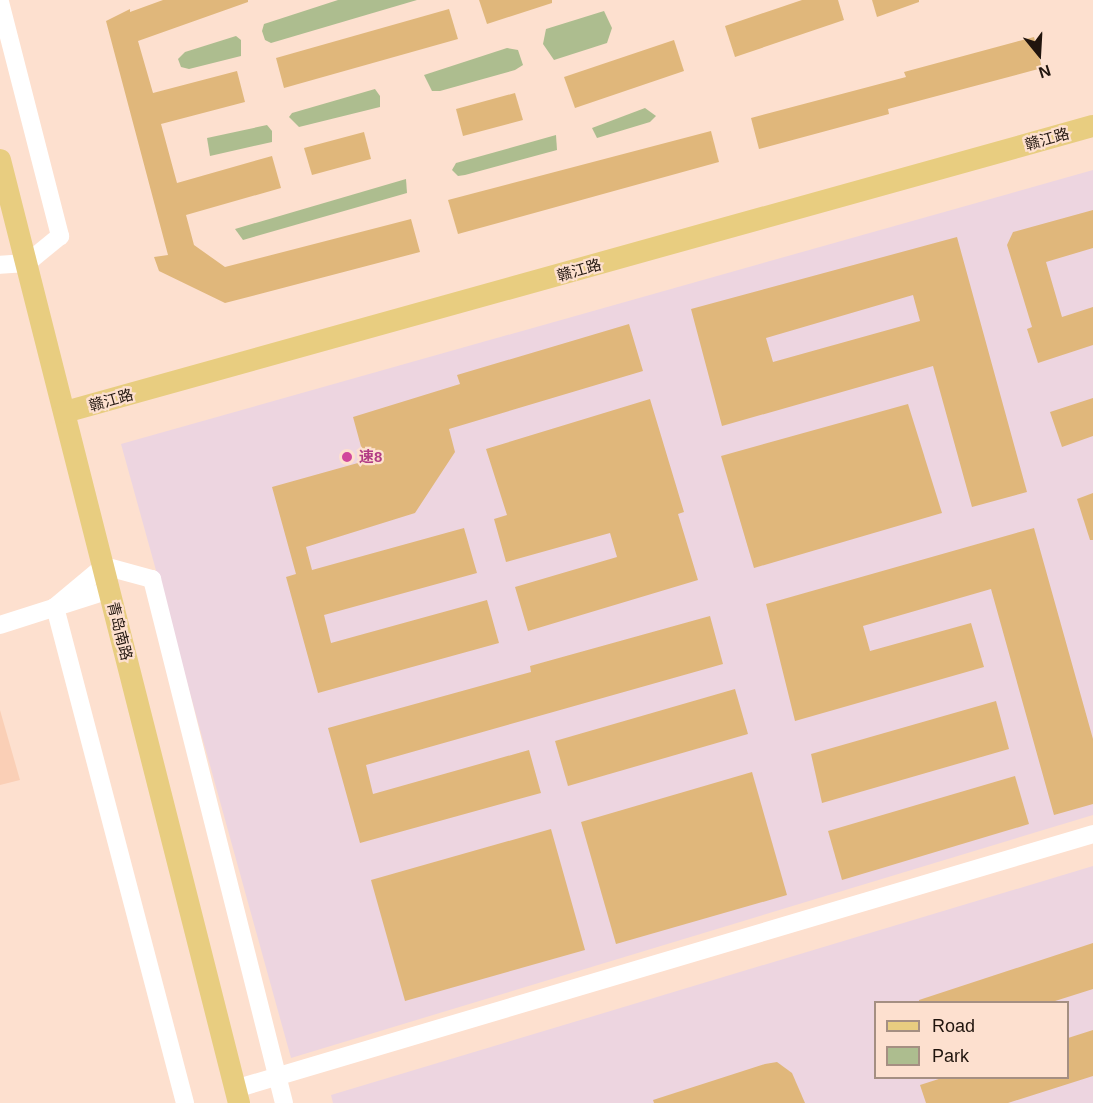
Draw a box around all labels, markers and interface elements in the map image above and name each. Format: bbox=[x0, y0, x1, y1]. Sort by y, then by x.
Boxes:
north arrow bbox=[1009, 24, 1069, 84]
text: N bbox=[1037, 62, 1053, 81]
street label: 赣江路 bbox=[1023, 124, 1071, 154]
street label: 赣江路 bbox=[555, 255, 603, 285]
street label: 赣江路 bbox=[87, 385, 135, 415]
place label: 速8 bbox=[359, 448, 382, 466]
marker: 速8 bbox=[340, 450, 354, 464]
street label: 青岛南路 bbox=[104, 600, 136, 662]
legend bbox=[874, 1001, 1069, 1079]
text: Road bbox=[932, 1016, 975, 1036]
text: Park bbox=[932, 1046, 969, 1066]

